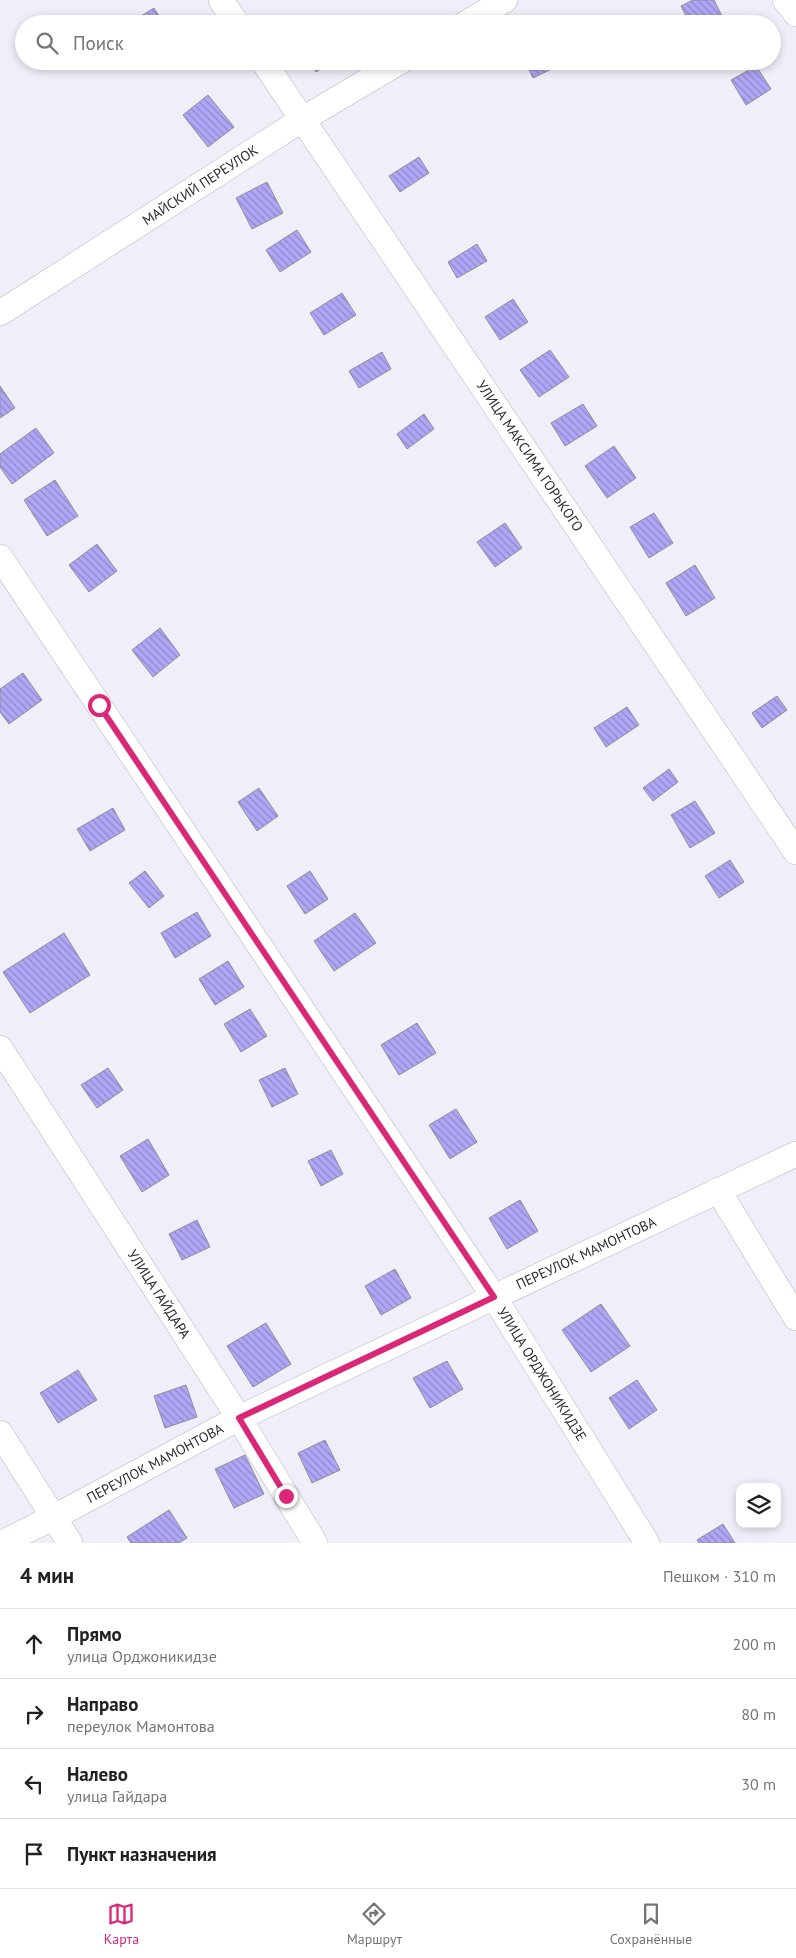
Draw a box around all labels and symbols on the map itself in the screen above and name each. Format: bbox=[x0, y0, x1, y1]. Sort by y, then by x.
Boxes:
street label: МАЙСКИЙ ПЕРЕУЛОК bbox=[139, 141, 262, 229]
street label: УЛИЦА МАКСИМА ГОРЬКОГО bbox=[473, 377, 587, 535]
route start bbox=[88, 694, 111, 717]
street label: ПЕРЕУЛОК МАМОНТОВА bbox=[513, 1212, 660, 1293]
street label: УЛИЦА ГАЙДАРА bbox=[124, 1246, 195, 1342]
street label: УЛИЦА ОРДЖОНИКИДЗЕ bbox=[493, 1304, 591, 1444]
street label: ПЕРЕУЛОК МАМОНТОВА bbox=[84, 1419, 227, 1507]
route end bbox=[275, 1485, 298, 1508]

